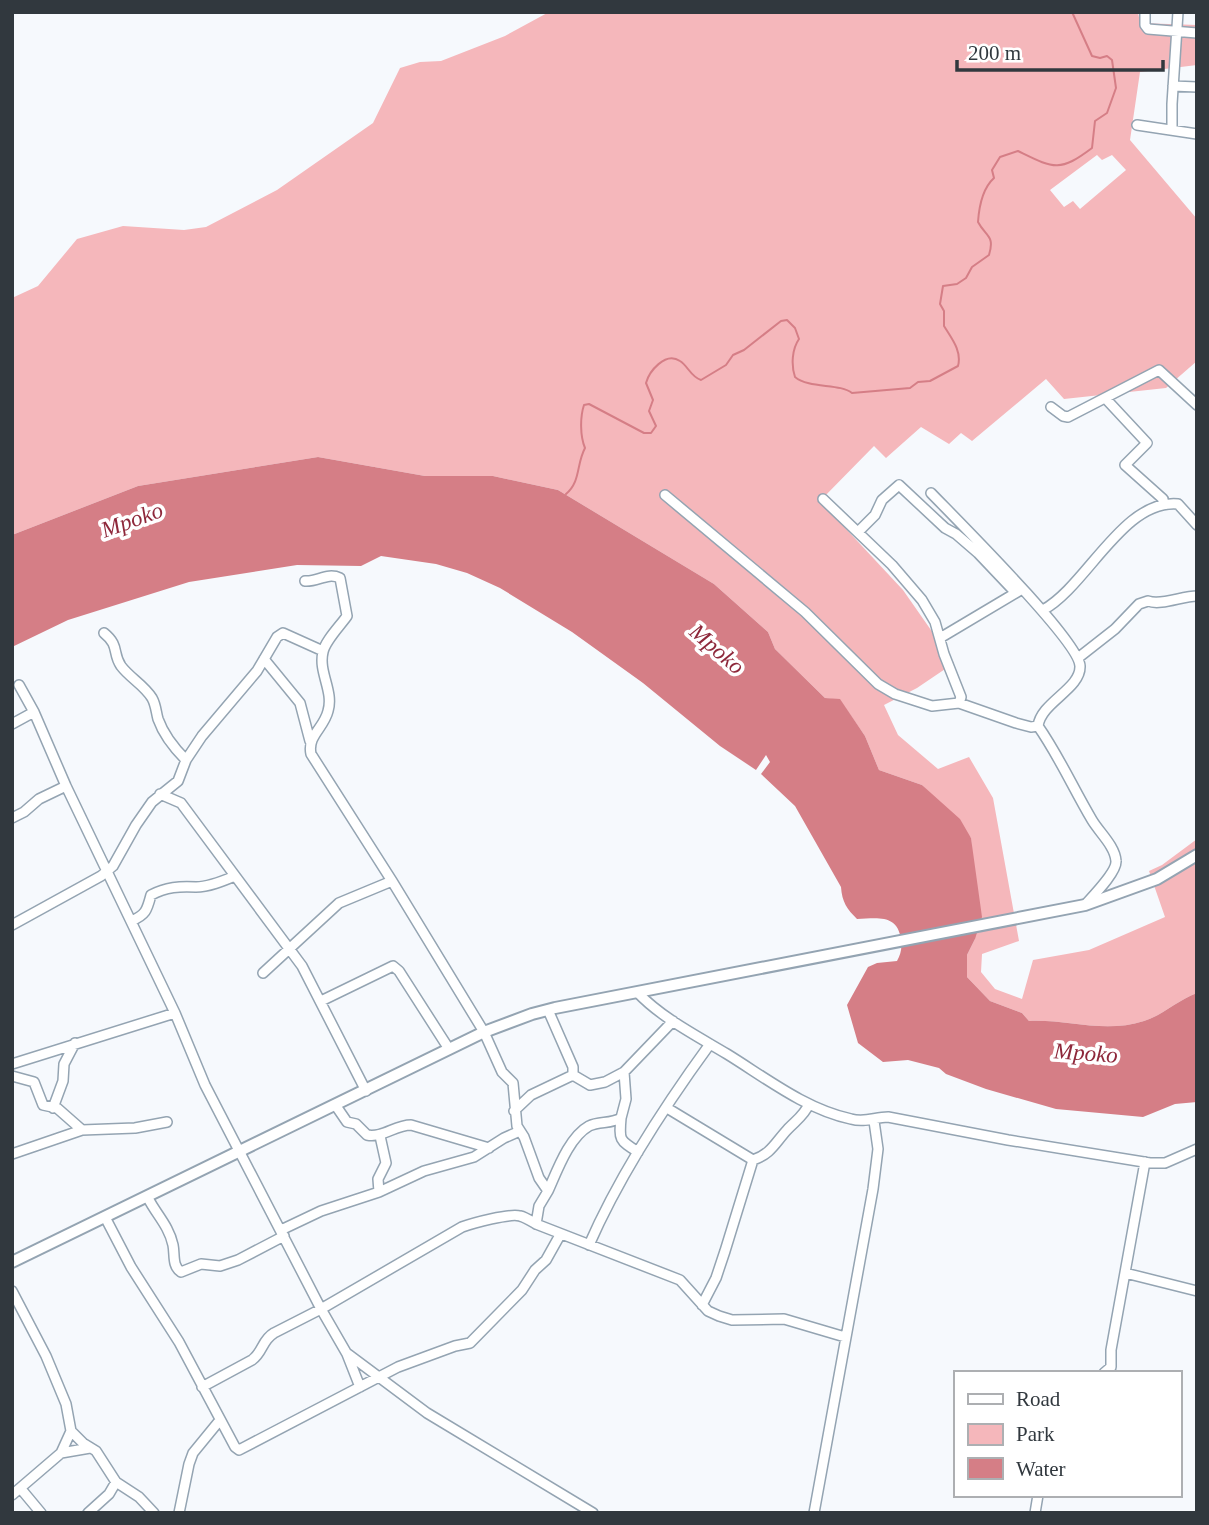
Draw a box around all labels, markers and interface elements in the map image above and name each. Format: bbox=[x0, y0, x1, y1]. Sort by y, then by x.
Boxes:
scale bar bbox=[957, 28, 1164, 72]
text: 200 m bbox=[968, 41, 1021, 65]
water label: Mpoko bbox=[97, 497, 166, 543]
water label: Mpoko bbox=[684, 618, 749, 679]
water label: Mpoko bbox=[1052, 1038, 1119, 1068]
legend bbox=[954, 1371, 1181, 1497]
text: Road bbox=[1016, 1387, 1061, 1411]
text: Park bbox=[1016, 1422, 1055, 1446]
text: Water bbox=[1016, 1457, 1066, 1481]

